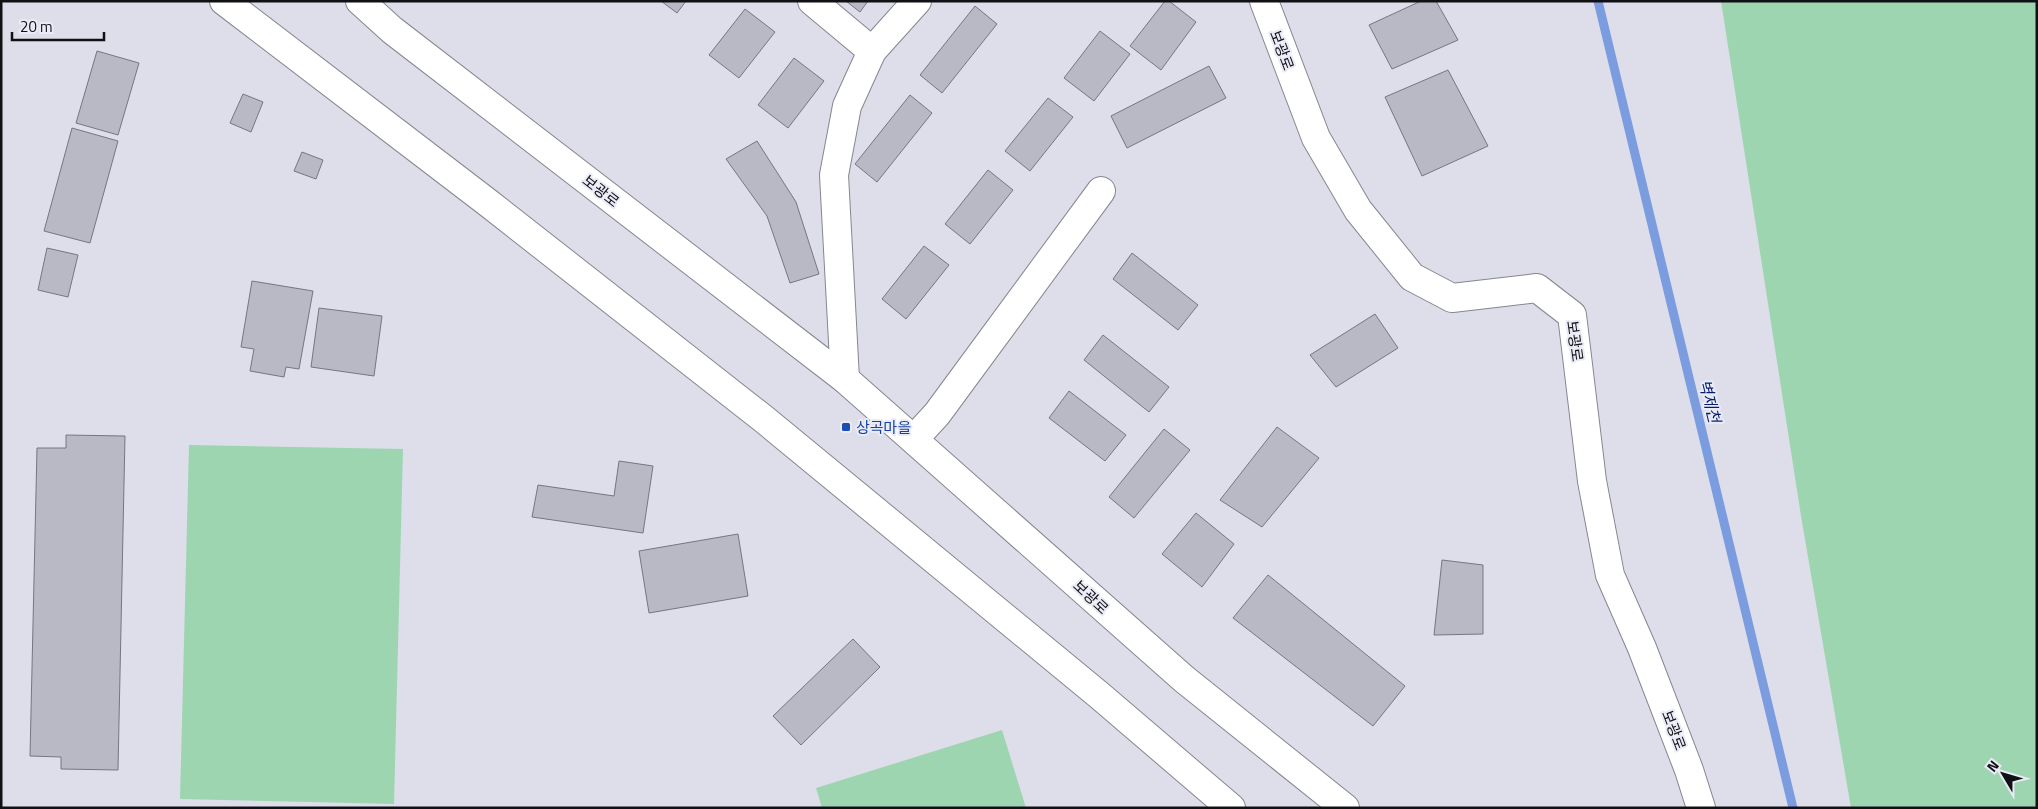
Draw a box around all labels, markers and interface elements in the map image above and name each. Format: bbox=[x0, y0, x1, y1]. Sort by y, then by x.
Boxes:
scale bar bbox=[12, 10, 105, 42]
text: 20 m bbox=[20, 15, 53, 38]
street label: 보광로 bbox=[1264, 27, 1300, 73]
street label: 보광로 bbox=[578, 169, 624, 213]
street label: 보광로 bbox=[1561, 319, 1589, 363]
water label: 벽제천 bbox=[1693, 377, 1728, 428]
place label: 상곡마을 bbox=[856, 416, 911, 439]
marker: 상곡마을 bbox=[840, 421, 852, 433]
street label: 보광로 bbox=[1068, 574, 1114, 620]
street label: 보광로 bbox=[1656, 707, 1692, 753]
north arrow bbox=[1978, 749, 2028, 799]
text: N bbox=[1981, 755, 2004, 776]

